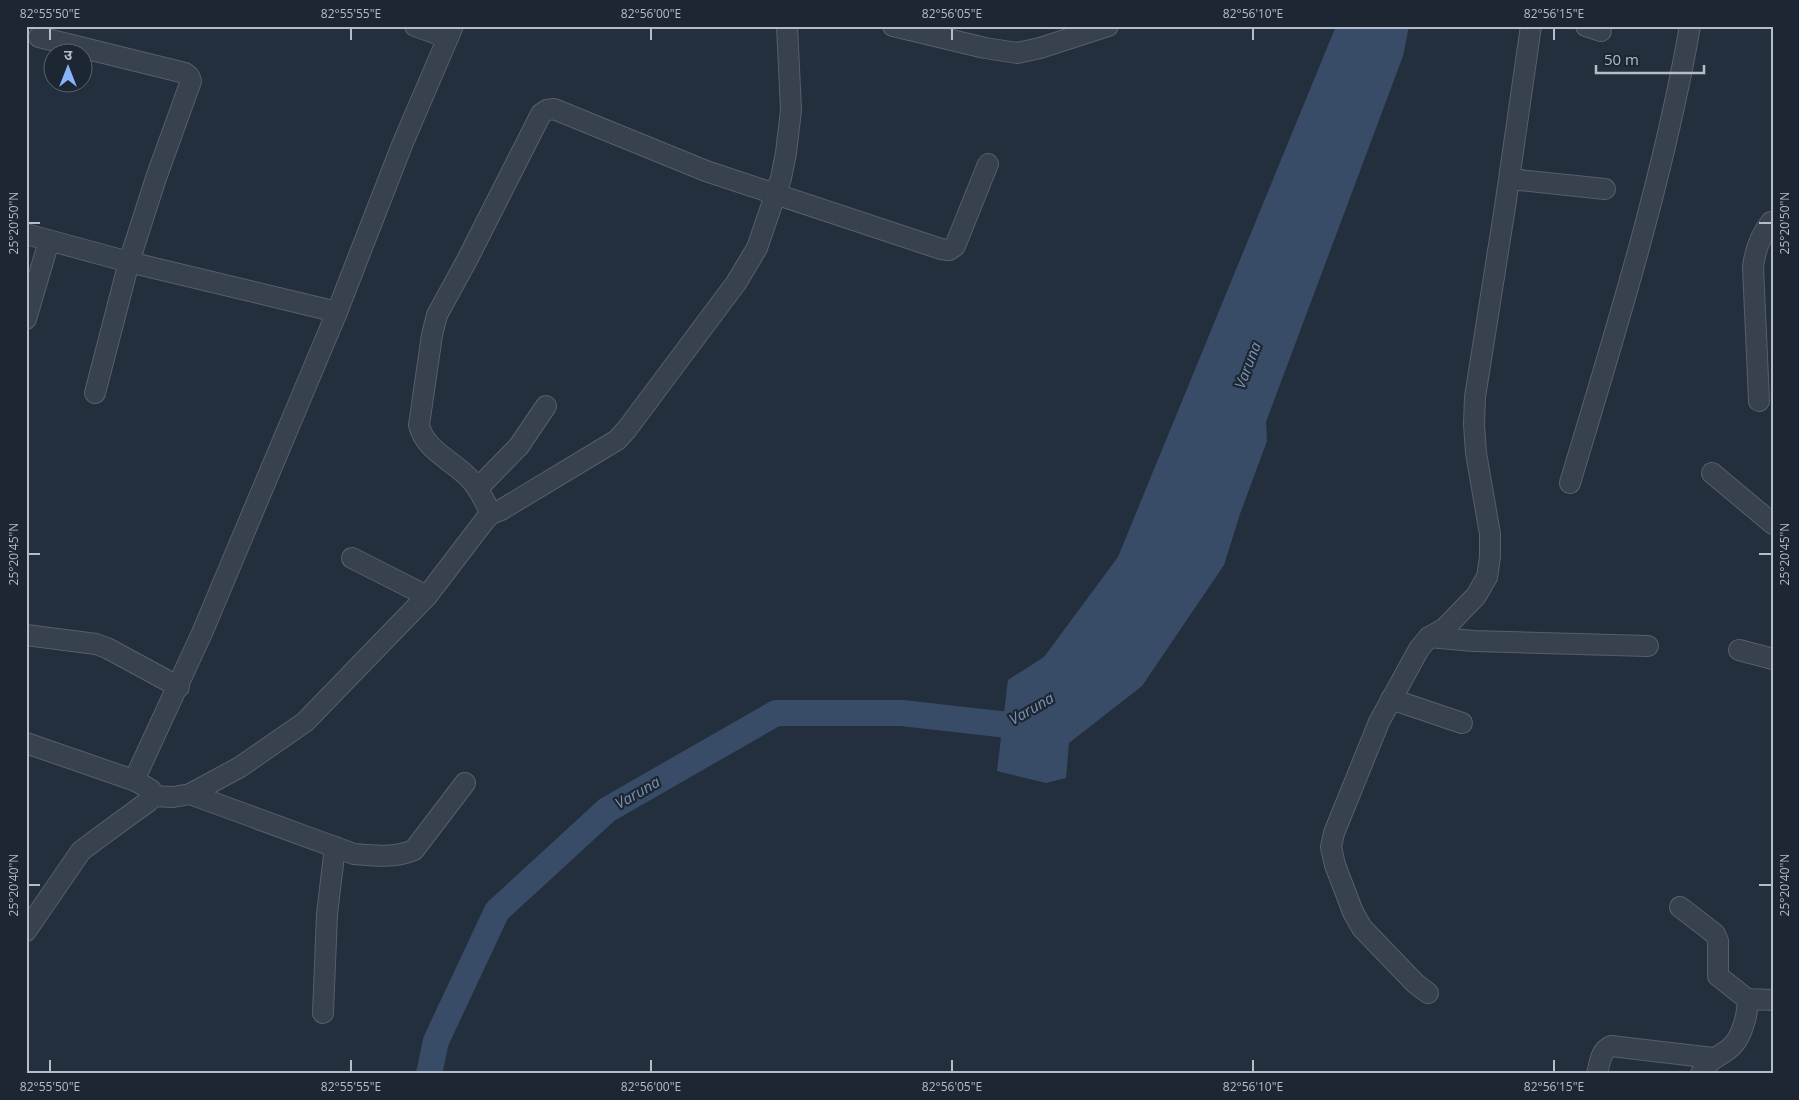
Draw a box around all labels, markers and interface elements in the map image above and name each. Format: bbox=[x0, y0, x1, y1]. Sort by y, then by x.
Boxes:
text: 82°55'50"E bbox=[20, 5, 80, 22]
text: 82°55'55"E bbox=[321, 5, 381, 22]
text: 82°56'00"E bbox=[621, 5, 681, 22]
text: 82°56'05"E bbox=[922, 5, 982, 22]
text: 82°56'10"E bbox=[1223, 5, 1283, 22]
text: 82°56'15"E bbox=[1524, 5, 1584, 22]
north arrow bbox=[42, 42, 92, 92]
scale bar bbox=[1596, 42, 1704, 74]
text: उ bbox=[64, 45, 73, 64]
text: 50 m bbox=[1604, 49, 1639, 69]
text: 25°20'50"N bbox=[5, 192, 22, 254]
text: 25°20'50"N bbox=[1776, 192, 1793, 254]
water label: Varuna bbox=[1229, 338, 1265, 391]
text: 25°20'45"N bbox=[5, 523, 22, 585]
text: 25°20'45"N bbox=[1776, 523, 1793, 585]
water label: Varuna bbox=[1005, 687, 1057, 729]
water label: Varuna bbox=[611, 771, 663, 813]
text: 25°20'40"N bbox=[5, 854, 22, 916]
text: 25°20'40"N bbox=[1776, 854, 1793, 916]
text: 82°55'50"E bbox=[20, 1078, 80, 1095]
text: 82°55'55"E bbox=[321, 1078, 381, 1095]
text: 82°56'00"E bbox=[621, 1078, 681, 1095]
text: 82°56'05"E bbox=[922, 1078, 982, 1095]
text: 82°56'10"E bbox=[1223, 1078, 1283, 1095]
text: 82°56'15"E bbox=[1524, 1078, 1584, 1095]

